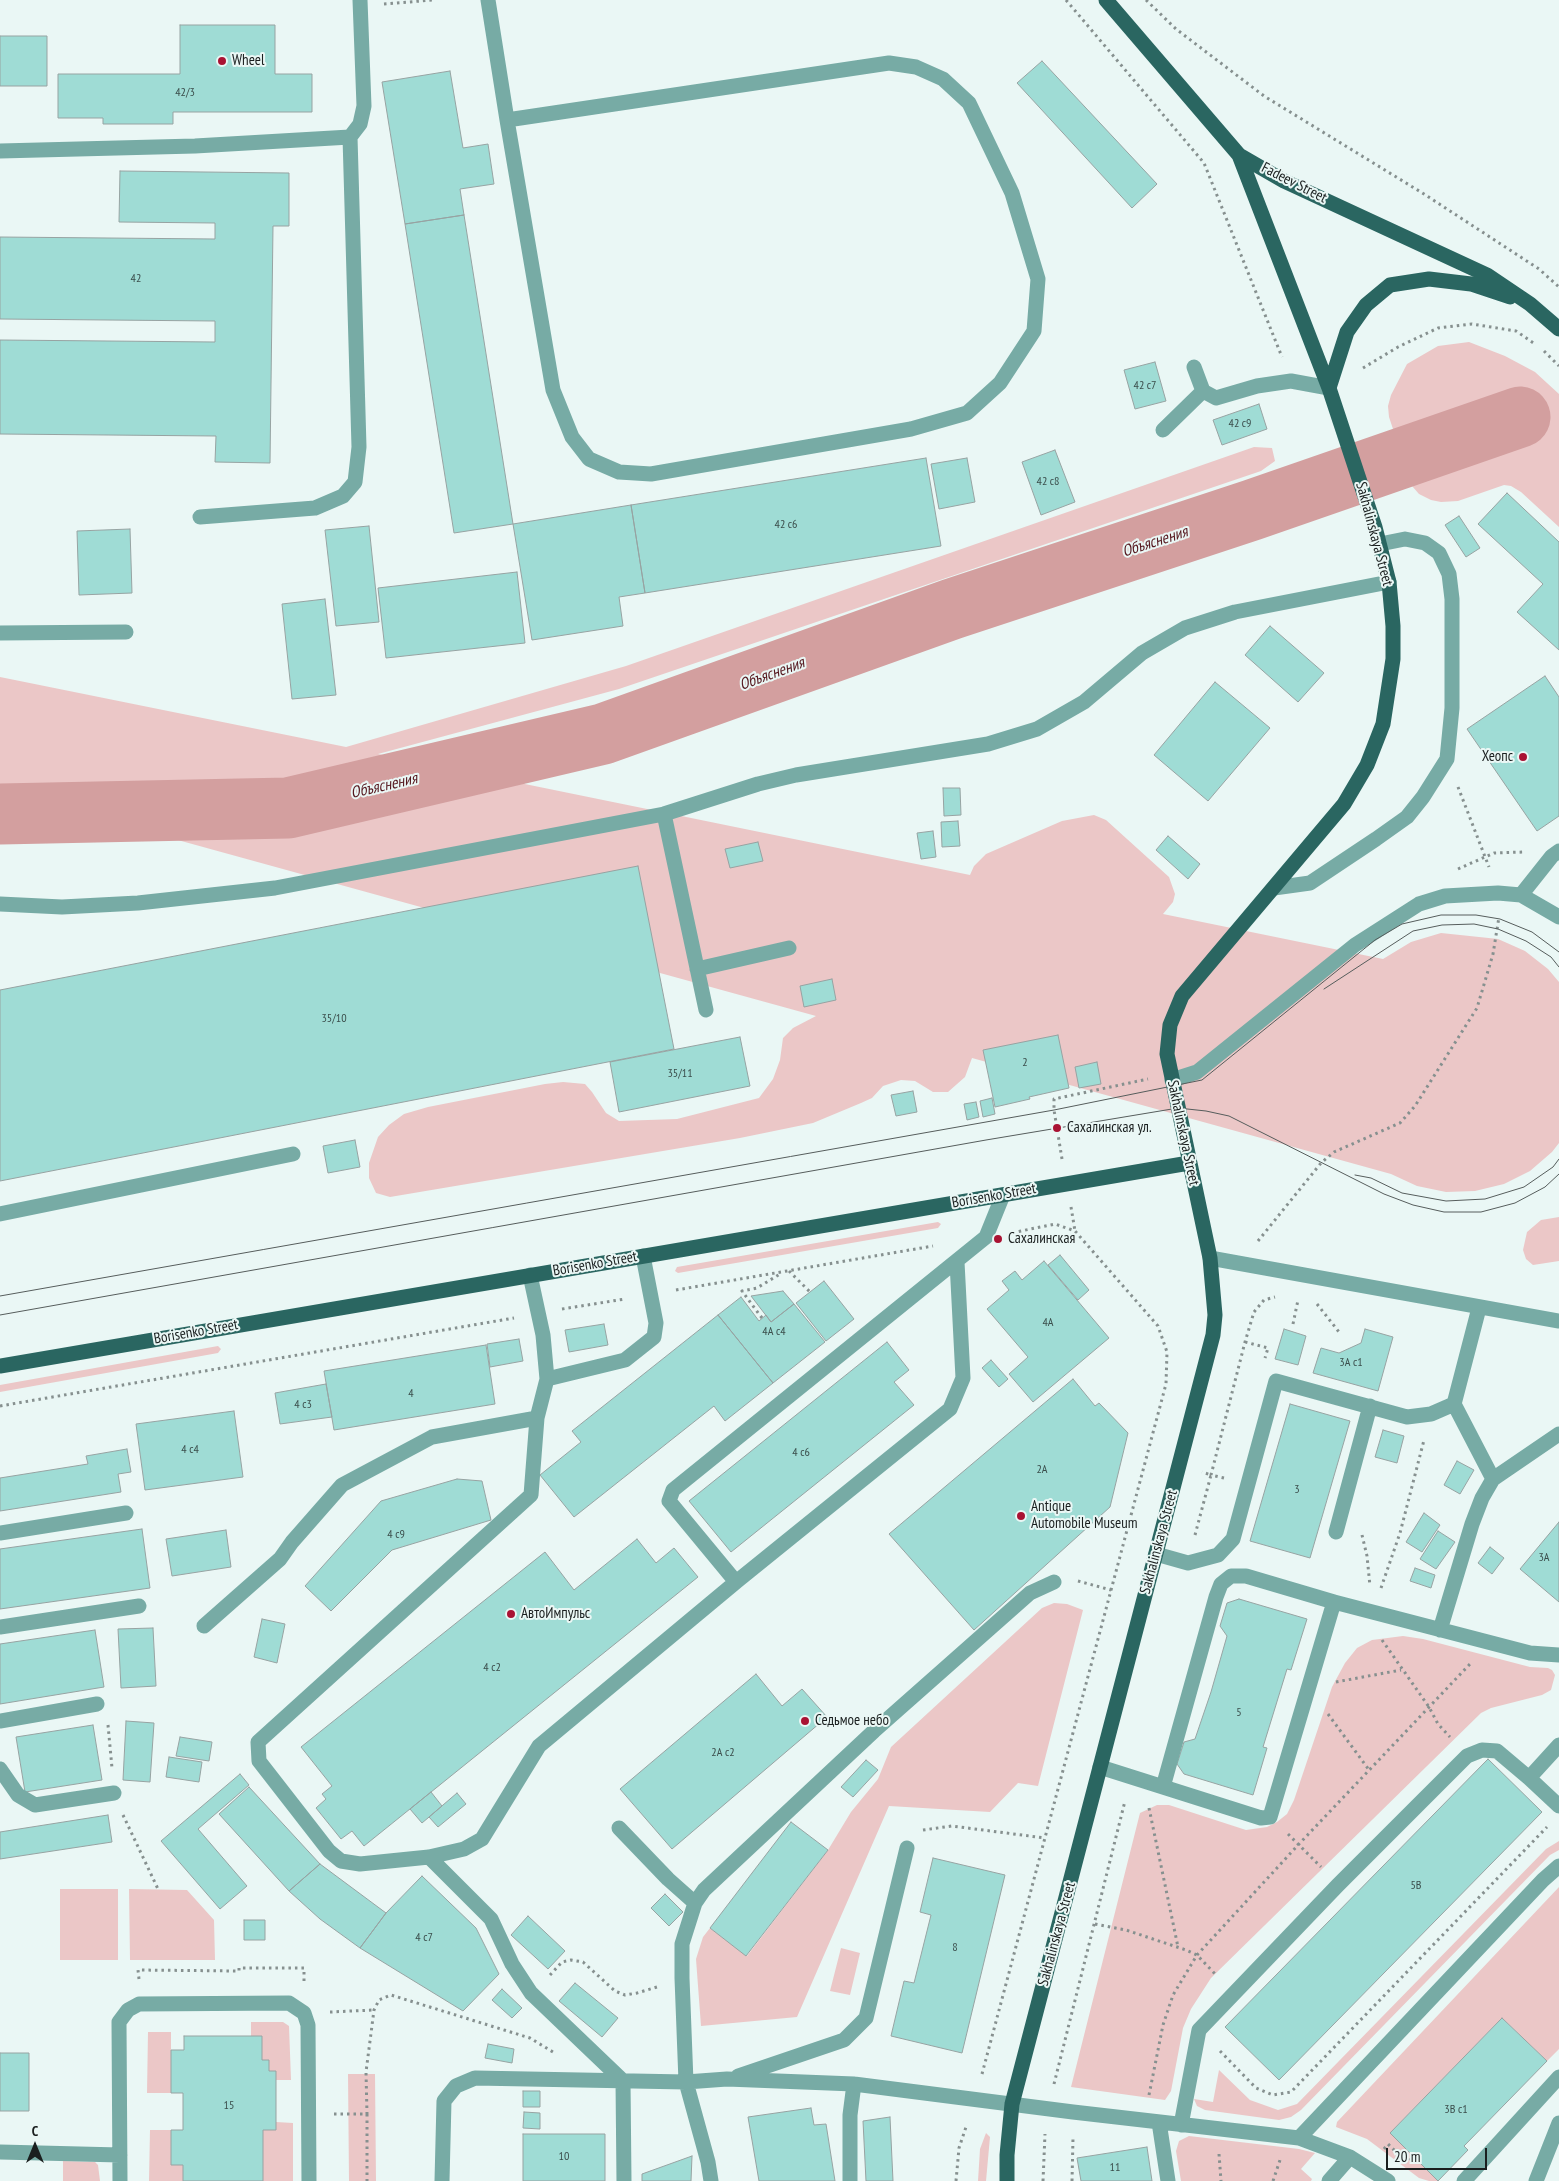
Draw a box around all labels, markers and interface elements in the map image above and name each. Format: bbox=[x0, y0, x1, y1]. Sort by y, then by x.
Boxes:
place label: Wheel bbox=[232, 52, 264, 70]
marker: Wheel bbox=[216, 55, 228, 67]
house number: 42/3 bbox=[175, 86, 195, 100]
street label: Fadeev Street bbox=[1258, 159, 1330, 207]
house number: 42 bbox=[131, 272, 141, 286]
house number: 42 с7 bbox=[1133, 379, 1157, 393]
house number: 42 с9 bbox=[1228, 417, 1252, 431]
house number: 42 с8 bbox=[1036, 475, 1060, 489]
street label: Sakhalinskaya Street bbox=[1351, 480, 1397, 588]
house number: 42 с6 bbox=[774, 518, 798, 532]
water label: Объяснения bbox=[1120, 522, 1190, 562]
water label: Объяснения bbox=[737, 653, 807, 695]
place label: Хеопс bbox=[1482, 748, 1513, 766]
marker: Хеопс bbox=[1517, 751, 1529, 763]
water label: Объяснения bbox=[349, 769, 419, 803]
house number: 35/10 bbox=[321, 1012, 347, 1026]
house number: 2 bbox=[1022, 1056, 1028, 1070]
house number: 35/11 bbox=[667, 1067, 693, 1081]
street label: Sakhalinskaya Street bbox=[1163, 1079, 1203, 1187]
place label: Сахалинская ул. bbox=[1067, 1119, 1152, 1137]
marker: Сахалинская ул. bbox=[1051, 1122, 1063, 1134]
street label: Borisenko Street bbox=[951, 1180, 1037, 1212]
place label: Сахалинская bbox=[1008, 1230, 1075, 1248]
marker: Сахалинская bbox=[992, 1233, 1004, 1245]
street label: Borisenko Street bbox=[552, 1248, 638, 1280]
street label: Borisenko Street bbox=[153, 1316, 239, 1348]
house number: 4А bbox=[1042, 1316, 1054, 1330]
house number: 4А с4 bbox=[762, 1325, 786, 1339]
house number: 3А с1 bbox=[1339, 1356, 1363, 1370]
house number: 4 bbox=[408, 1387, 414, 1401]
house number: 4 с3 bbox=[294, 1398, 312, 1412]
house number: 4 с4 bbox=[181, 1443, 199, 1457]
house number: 4 с6 bbox=[792, 1446, 810, 1460]
house number: 2А bbox=[1036, 1463, 1048, 1477]
house number: 3 bbox=[1294, 1483, 1300, 1497]
street label: Sakhalinskaya Street bbox=[1136, 1488, 1182, 1596]
place label: Antique Automobile Museum bbox=[1031, 1498, 1138, 1533]
marker: Antique Automobile Museum bbox=[1015, 1510, 1027, 1522]
house number: 4 с9 bbox=[387, 1528, 405, 1542]
house number: 3А bbox=[1538, 1551, 1550, 1565]
place label: АвтоИмпульс bbox=[521, 1605, 590, 1623]
marker: АвтоИмпульс bbox=[505, 1608, 517, 1620]
house number: 4 с2 bbox=[483, 1661, 501, 1675]
house number: 5 bbox=[1236, 1706, 1242, 1720]
place label: Седьмое небо bbox=[815, 1712, 889, 1730]
marker: Седьмое небо bbox=[799, 1715, 811, 1727]
house number: 2А с2 bbox=[711, 1746, 735, 1760]
house number: 5В bbox=[1410, 1879, 1422, 1893]
street label: Sakhalinskaya Street bbox=[1034, 1880, 1080, 1988]
house number: 4 с7 bbox=[415, 1931, 433, 1945]
house number: 8 bbox=[952, 1941, 958, 1955]
house number: 15 bbox=[224, 2099, 234, 2113]
house number: 3В с1 bbox=[1444, 2103, 1468, 2117]
north arrow bbox=[10, 2121, 60, 2171]
text: С bbox=[32, 2122, 38, 2140]
scale bar bbox=[1389, 2138, 1490, 2170]
text: 20 m bbox=[1394, 2147, 1420, 2166]
house number: 10 bbox=[559, 2150, 569, 2164]
house number: 11 bbox=[1110, 2161, 1120, 2175]

